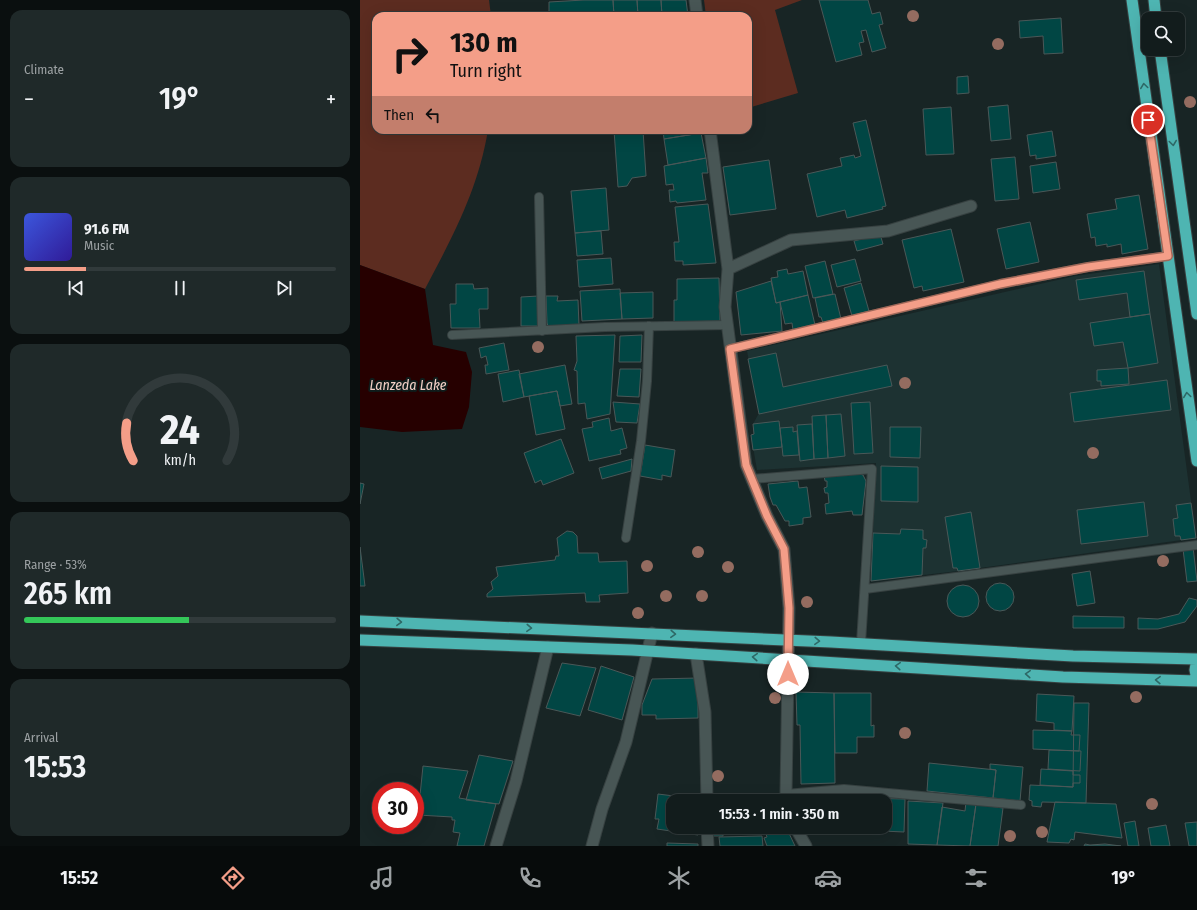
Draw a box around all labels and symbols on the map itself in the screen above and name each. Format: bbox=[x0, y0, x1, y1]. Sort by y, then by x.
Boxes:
one-way arrow bbox=[1140, 83, 1149, 89]
pin bbox=[1131, 103, 1165, 137]
one-way arrow bbox=[1168, 140, 1177, 146]
water label: Lanzeda Lake bbox=[370, 377, 447, 394]
one-way arrow bbox=[1183, 392, 1192, 398]
one-way arrow bbox=[396, 618, 402, 627]
one-way arrow bbox=[526, 624, 532, 632]
one-way arrow bbox=[670, 630, 676, 639]
one-way arrow bbox=[814, 637, 820, 645]
one-way arrow bbox=[752, 653, 758, 662]
position arrow bbox=[767, 653, 809, 695]
one-way arrow bbox=[895, 662, 901, 671]
one-way arrow bbox=[1025, 670, 1031, 679]
one-way arrow bbox=[1155, 675, 1161, 684]
speed limit sign: 30 bbox=[372, 782, 424, 834]

